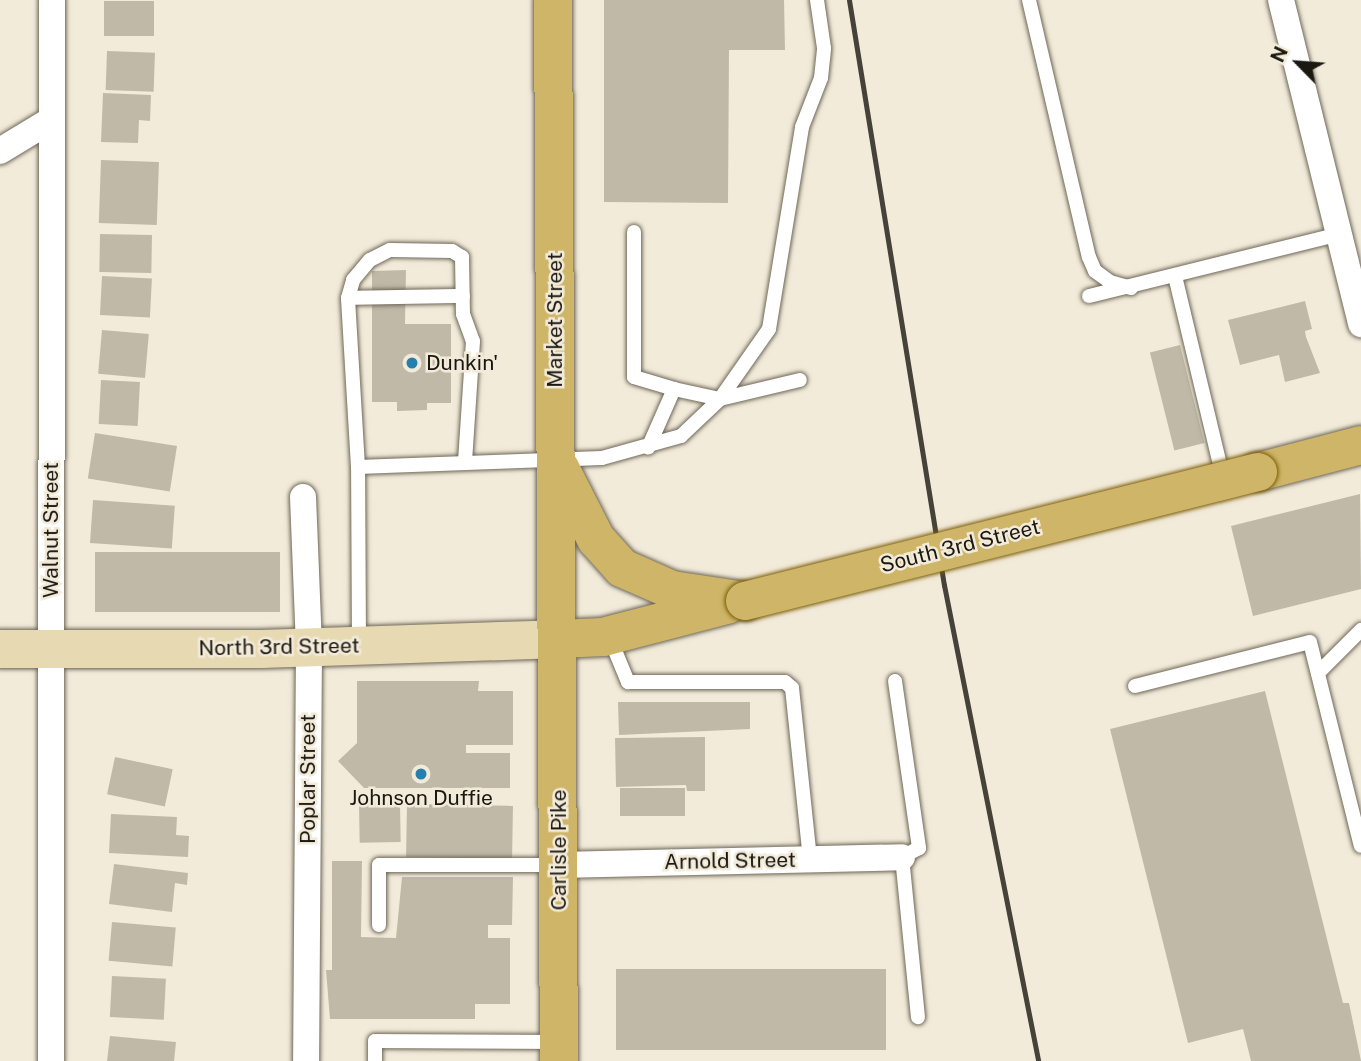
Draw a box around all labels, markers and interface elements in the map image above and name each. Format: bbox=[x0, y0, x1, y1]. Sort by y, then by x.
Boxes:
north arrow bbox=[1263, 28, 1333, 98]
text: N bbox=[1266, 43, 1292, 66]
street label: Market Street bbox=[542, 252, 568, 388]
place label: Dunkin' bbox=[426, 350, 498, 376]
marker: Dunkin' bbox=[404, 355, 420, 371]
street label: Walnut Street bbox=[38, 462, 64, 598]
street label: South 3rd Street bbox=[878, 514, 1042, 578]
street label: North 3rd Street bbox=[198, 633, 360, 661]
street label: Poplar Street bbox=[295, 714, 321, 844]
marker: Johnson Duffie bbox=[413, 766, 429, 782]
place label: Johnson Duffie bbox=[349, 785, 493, 811]
street label: Carlisle Pike bbox=[546, 790, 572, 910]
street label: Arnold Street bbox=[664, 847, 796, 875]

